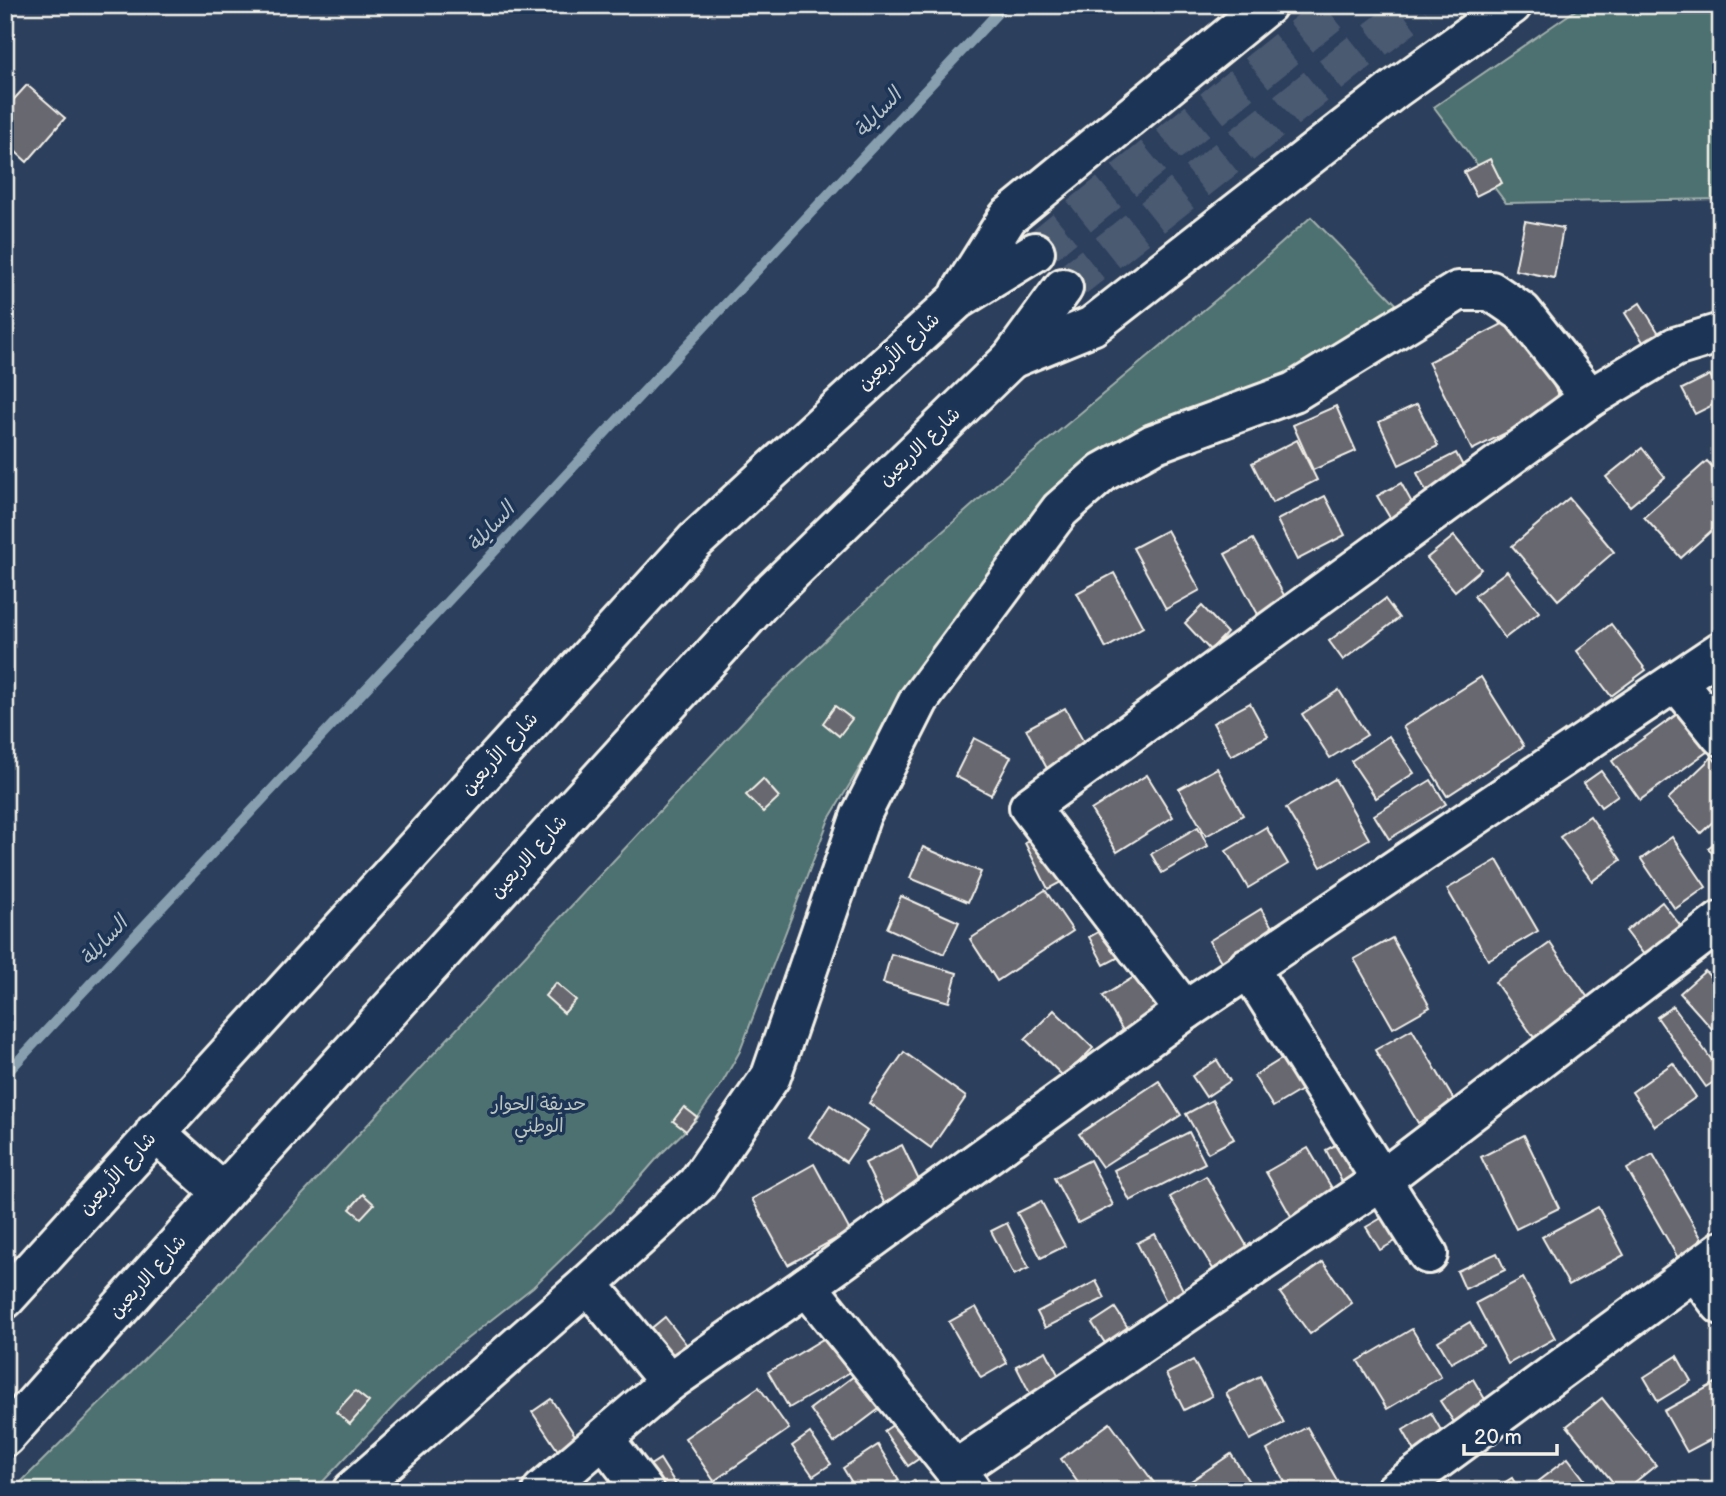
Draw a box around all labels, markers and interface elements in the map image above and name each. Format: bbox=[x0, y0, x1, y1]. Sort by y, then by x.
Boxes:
water label: السايلة bbox=[849, 81, 909, 143]
street label: شارع الأربعين bbox=[852, 307, 946, 397]
street label: شارع الاربعين bbox=[874, 402, 966, 492]
water label: السايلة bbox=[462, 495, 522, 557]
street label: شارع الأربعين bbox=[455, 706, 544, 801]
street label: شارع الاربعين bbox=[486, 810, 573, 904]
water label: السايلة bbox=[75, 909, 135, 971]
park label: حديقة الحوار الوطني bbox=[490, 1093, 586, 1142]
street label: شارع الأربعين bbox=[73, 1126, 162, 1221]
street label: شارع الاربعين bbox=[105, 1230, 192, 1324]
scale bar bbox=[1464, 1412, 1556, 1456]
text: 20 m bbox=[1474, 1425, 1522, 1450]

